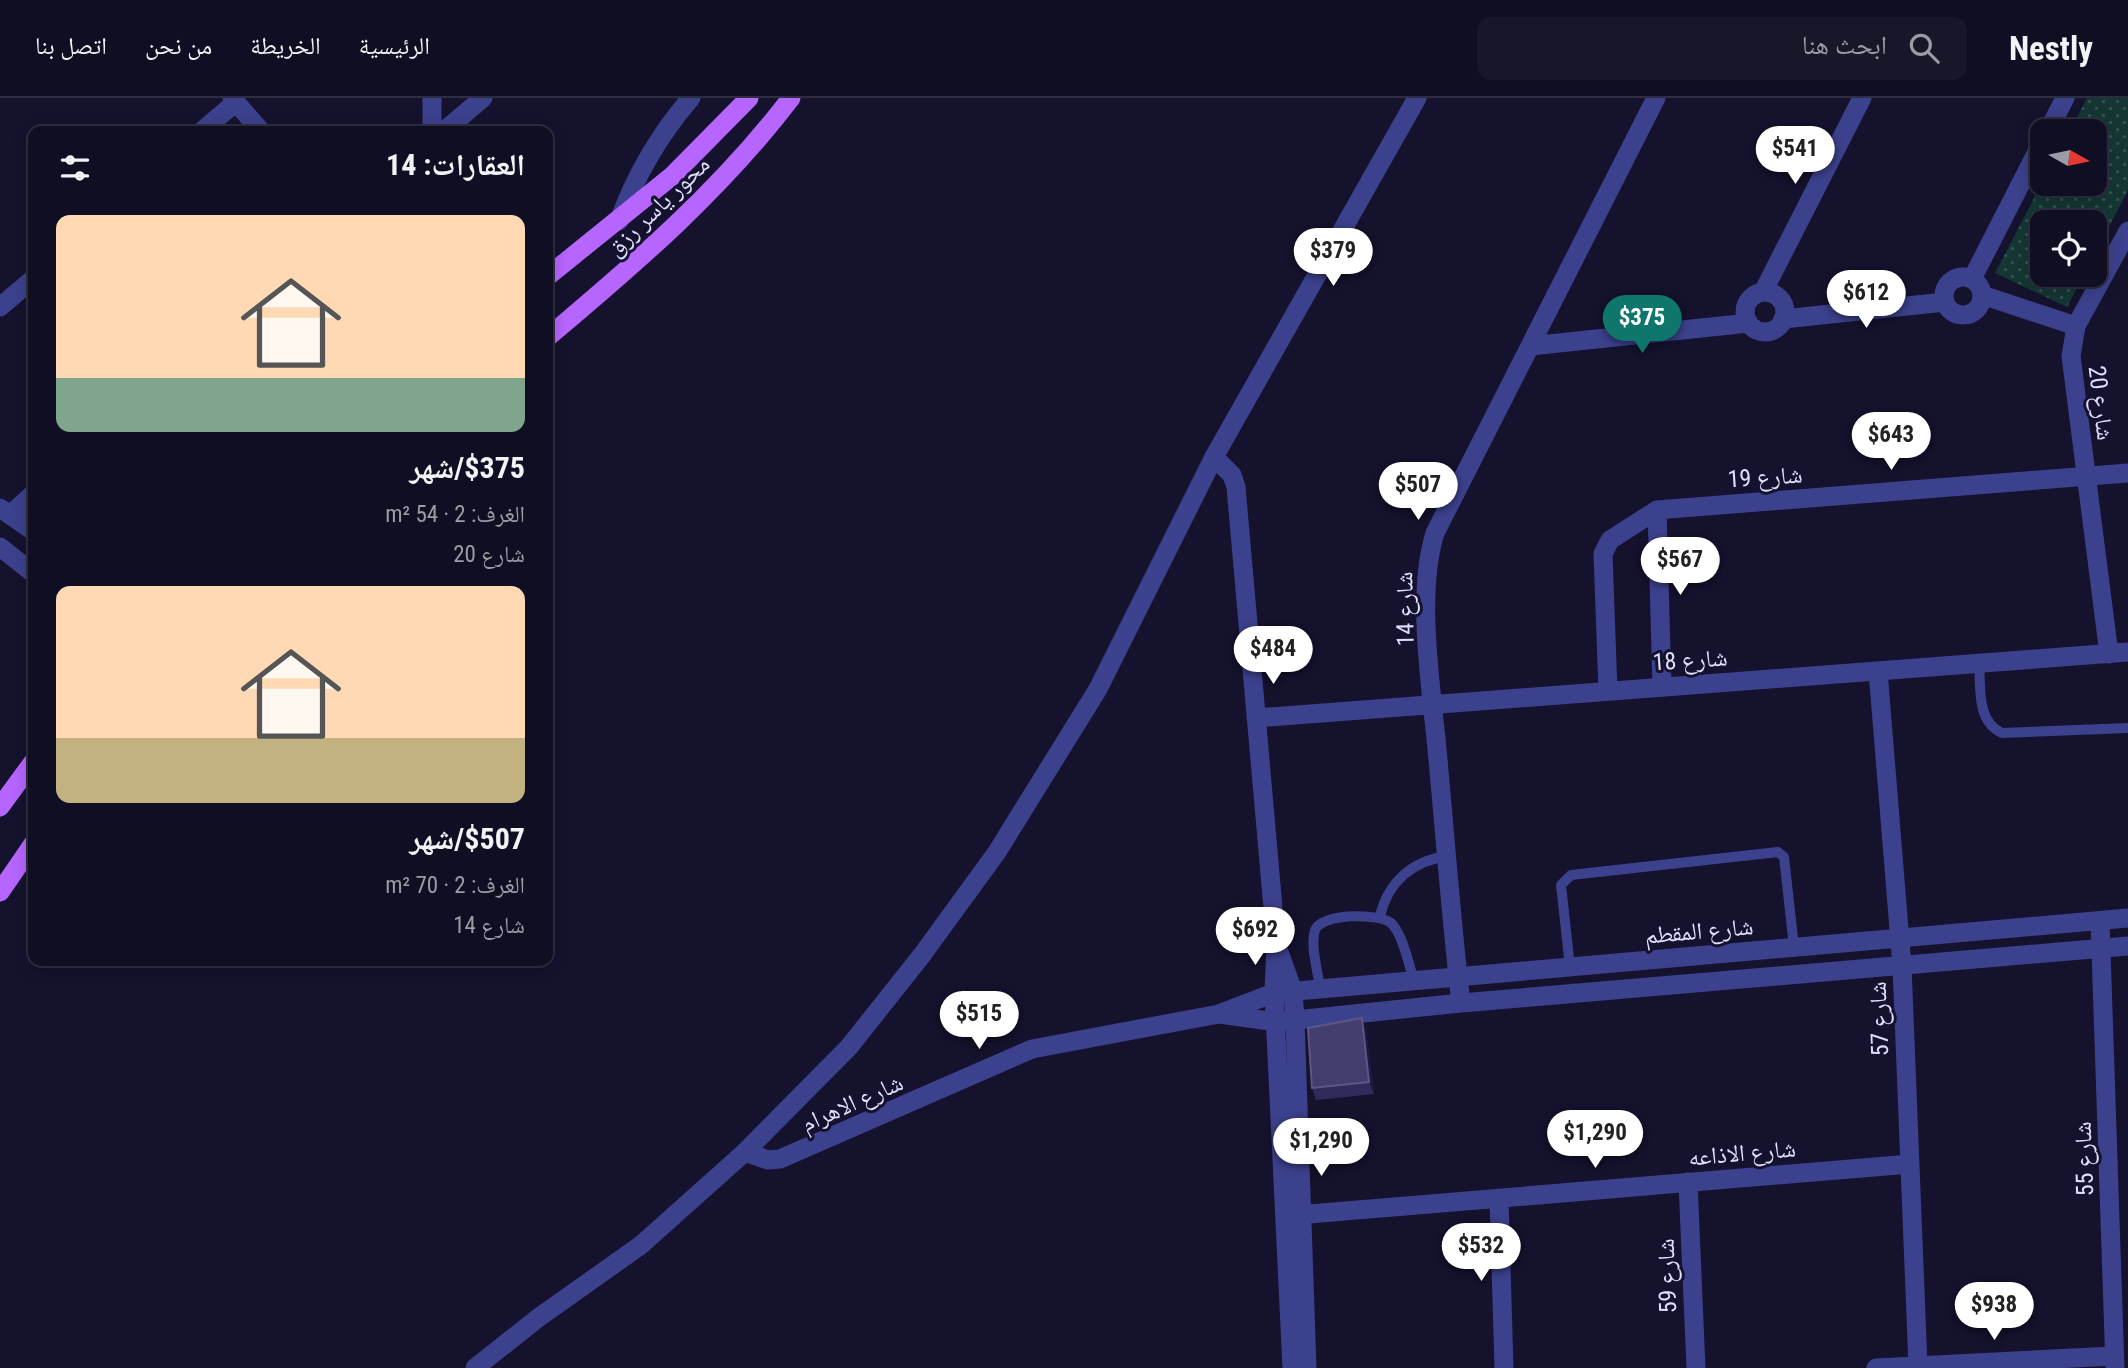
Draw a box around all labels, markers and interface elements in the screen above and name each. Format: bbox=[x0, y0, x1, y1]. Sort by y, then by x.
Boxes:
search box bbox=[1477, 17, 1967, 80]
icon: search bbox=[1905, 29, 1943, 67]
text: Nestly bbox=[2009, 29, 2093, 68]
text: ابحث هنا bbox=[1802, 30, 1887, 60]
text: اتصل بنا bbox=[35, 32, 107, 60]
text: من نحن bbox=[145, 32, 212, 60]
text: الخريطة bbox=[250, 32, 321, 60]
text: الرئيسية bbox=[359, 32, 430, 60]
north arrow bbox=[2030, 119, 2107, 196]
map controls bbox=[2030, 119, 2107, 287]
pin: $541 bbox=[1754, 126, 1836, 186]
text: $541 bbox=[1772, 135, 1818, 162]
text: العقارات: 14 bbox=[386, 147, 525, 182]
icon: filters bbox=[56, 149, 94, 187]
street label: محور ياسر رزق bbox=[601, 150, 715, 262]
button: locate bbox=[2030, 210, 2107, 287]
pin: $379 bbox=[1292, 228, 1374, 288]
text: $379 bbox=[1310, 237, 1356, 264]
icon: home bbox=[228, 260, 354, 386]
pin: $612 bbox=[1825, 271, 1907, 330]
text: $612 bbox=[1843, 279, 1889, 306]
pin: $375 bbox=[1601, 296, 1683, 355]
text: $375 bbox=[1619, 304, 1665, 331]
street label: شارع 20 bbox=[2082, 364, 2119, 442]
pin: $643 bbox=[1850, 412, 1932, 472]
text: $643 bbox=[1868, 421, 1914, 448]
text: $375/شهر bbox=[410, 450, 525, 485]
street label: شارع 19 bbox=[1727, 460, 1803, 495]
pin: $507 bbox=[1377, 462, 1459, 522]
text: $507 bbox=[1395, 471, 1441, 498]
text: الغرف: 2 · 54 m² bbox=[385, 501, 525, 528]
pin: $567 bbox=[1639, 538, 1721, 597]
text: شارع 20 bbox=[453, 541, 525, 568]
text: $567 bbox=[1657, 546, 1703, 573]
street label: شارع 14 bbox=[1390, 571, 1421, 647]
pin: $484 bbox=[1232, 626, 1314, 686]
icon: home bbox=[228, 631, 354, 757]
text: $484 bbox=[1250, 635, 1296, 662]
street label: شارع 18 bbox=[1652, 643, 1728, 678]
text: $507/شهر bbox=[410, 821, 525, 856]
text: الغرف: 2 · 70 m² bbox=[385, 872, 525, 899]
pin: $692 bbox=[1214, 908, 1296, 967]
text: شارع 14 bbox=[453, 912, 525, 939]
street label: شارع المقطم bbox=[1644, 912, 1755, 952]
text: $692 bbox=[1232, 916, 1278, 943]
street label: شارع 57 bbox=[1864, 981, 1895, 1057]
pin: $515 bbox=[938, 992, 1020, 1051]
text: $515 bbox=[956, 1000, 1002, 1027]
street label: شارع الاهرام bbox=[797, 1068, 908, 1140]
pin: $1,290 bbox=[1538, 1110, 1652, 1170]
pin: $1,290 bbox=[1264, 1118, 1378, 1178]
text: $1,290 bbox=[1563, 1119, 1627, 1146]
street label: شارع 55 bbox=[2069, 1121, 2100, 1197]
text: $1,290 bbox=[1289, 1127, 1353, 1154]
street label: شارع الاذاعه bbox=[1687, 1134, 1797, 1173]
pin: $532 bbox=[1440, 1224, 1522, 1283]
text: $532 bbox=[1458, 1232, 1504, 1259]
street label: شارع 59 bbox=[1652, 1238, 1683, 1314]
pin: $938 bbox=[1953, 1282, 2035, 1342]
text: $938 bbox=[1971, 1291, 2017, 1318]

